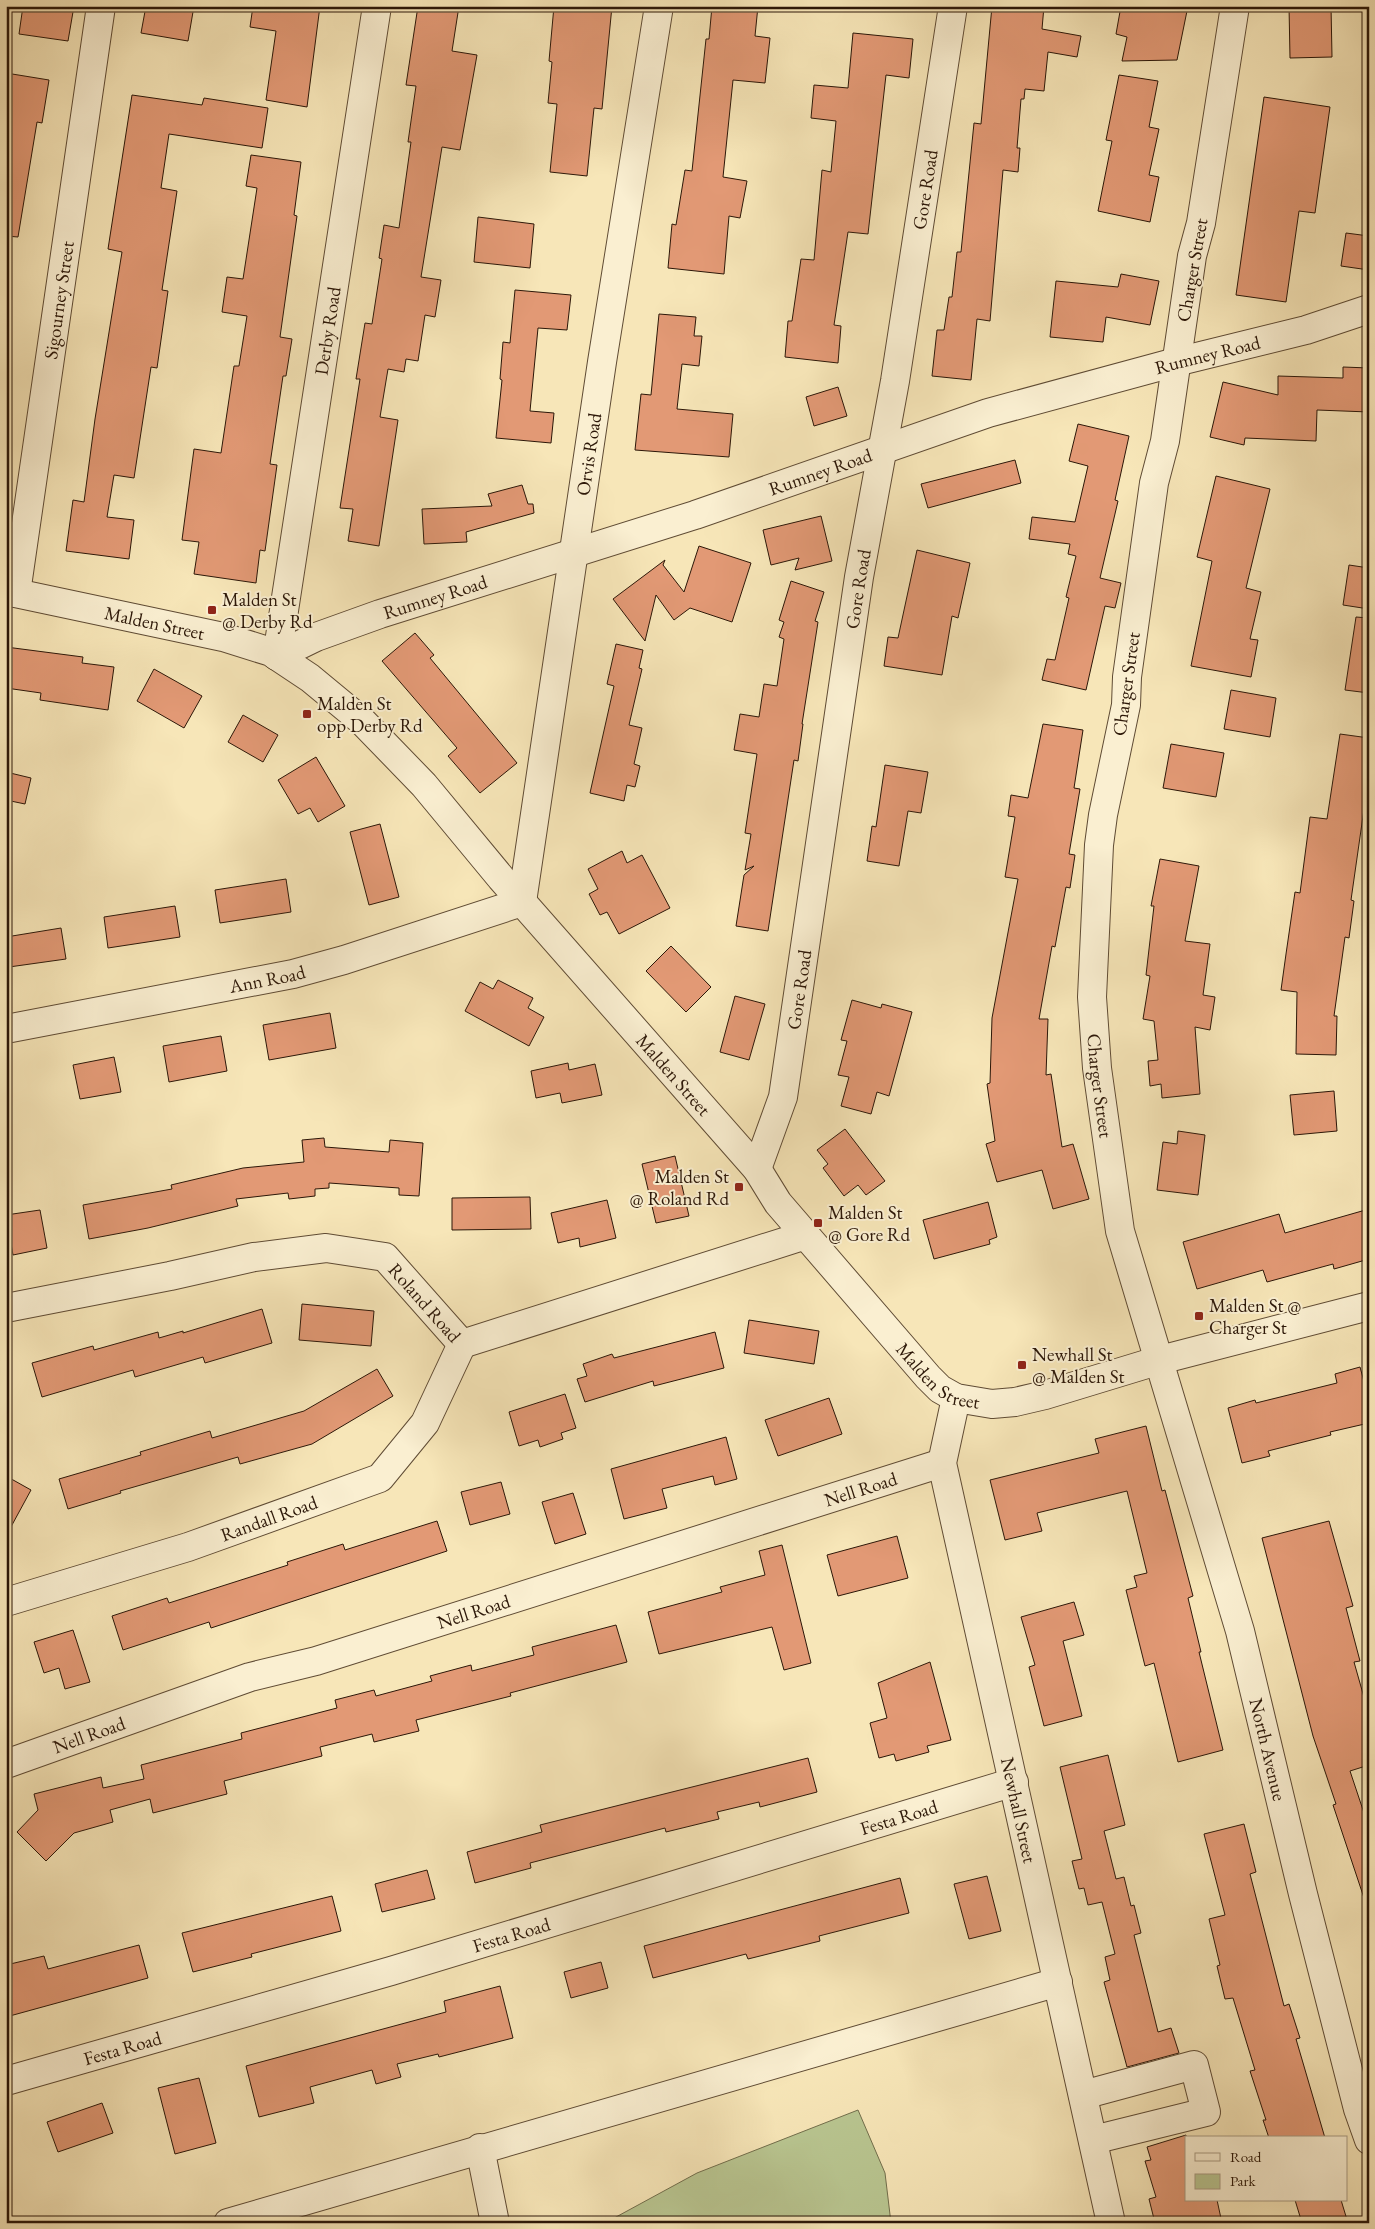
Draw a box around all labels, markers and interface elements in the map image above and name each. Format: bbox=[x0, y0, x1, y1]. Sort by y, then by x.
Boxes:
street label: Gore Road bbox=[906, 147, 943, 231]
street label: Charger Street bbox=[1171, 216, 1213, 324]
street label: Sigourney Street bbox=[38, 239, 79, 361]
street label: Derby Road bbox=[308, 284, 346, 377]
street label: Rumney Road bbox=[1152, 329, 1263, 380]
street label: Orvis Road bbox=[570, 411, 607, 497]
street label: Rumney Road bbox=[765, 442, 875, 501]
street label: Gore Road bbox=[839, 547, 876, 631]
street label: Rumney Road bbox=[380, 569, 490, 625]
place label: Malden St @ Derby Rd bbox=[222, 587, 313, 634]
street label: Malden Street bbox=[102, 600, 207, 645]
marker: Malden St @ Derby Rd bbox=[206, 604, 218, 616]
street label: Charger Street bbox=[1106, 630, 1146, 738]
place label: Malden St opp Derby Rd bbox=[317, 691, 423, 738]
marker: Malden St opp Derby Rd bbox=[301, 708, 313, 720]
street label: Gore Road bbox=[780, 948, 817, 1031]
street label: Ann Road bbox=[226, 959, 308, 999]
street label: Malden Street bbox=[631, 1028, 717, 1121]
street label: Charger Street bbox=[1082, 1033, 1119, 1139]
place label: Malden St @ Roland Rd bbox=[630, 1164, 729, 1211]
marker: Malden St @ Roland Rd bbox=[733, 1181, 745, 1193]
place label: Malden St @ Gore Rd bbox=[828, 1200, 910, 1247]
marker: Malden St @ Gore Rd bbox=[812, 1217, 824, 1229]
street label: Roland Road bbox=[383, 1257, 467, 1348]
place label: Malden St @ Charger St bbox=[1209, 1293, 1302, 1340]
marker: Malden St @ Charger St bbox=[1193, 1310, 1205, 1322]
street label: Malden Street bbox=[891, 1337, 982, 1414]
place label: Newhall St @ Malden St bbox=[1032, 1342, 1125, 1389]
marker: Newhall St @ Malden St bbox=[1016, 1359, 1028, 1371]
street label: Nell Road bbox=[821, 1465, 900, 1512]
street label: Randall Road bbox=[217, 1489, 321, 1547]
street label: Nell Road bbox=[434, 1588, 513, 1634]
street label: North Avenue bbox=[1244, 1695, 1293, 1803]
street label: Nell Road bbox=[49, 1710, 129, 1759]
street label: Newhall Street bbox=[995, 1755, 1043, 1865]
street label: Festa Road bbox=[857, 1793, 941, 1841]
street label: Festa Road bbox=[469, 1911, 553, 1958]
street label: Festa Road bbox=[80, 2025, 165, 2071]
legend bbox=[1185, 2136, 1348, 2202]
text: Road bbox=[1230, 2147, 1262, 2166]
text: Park bbox=[1230, 2171, 1257, 2190]

